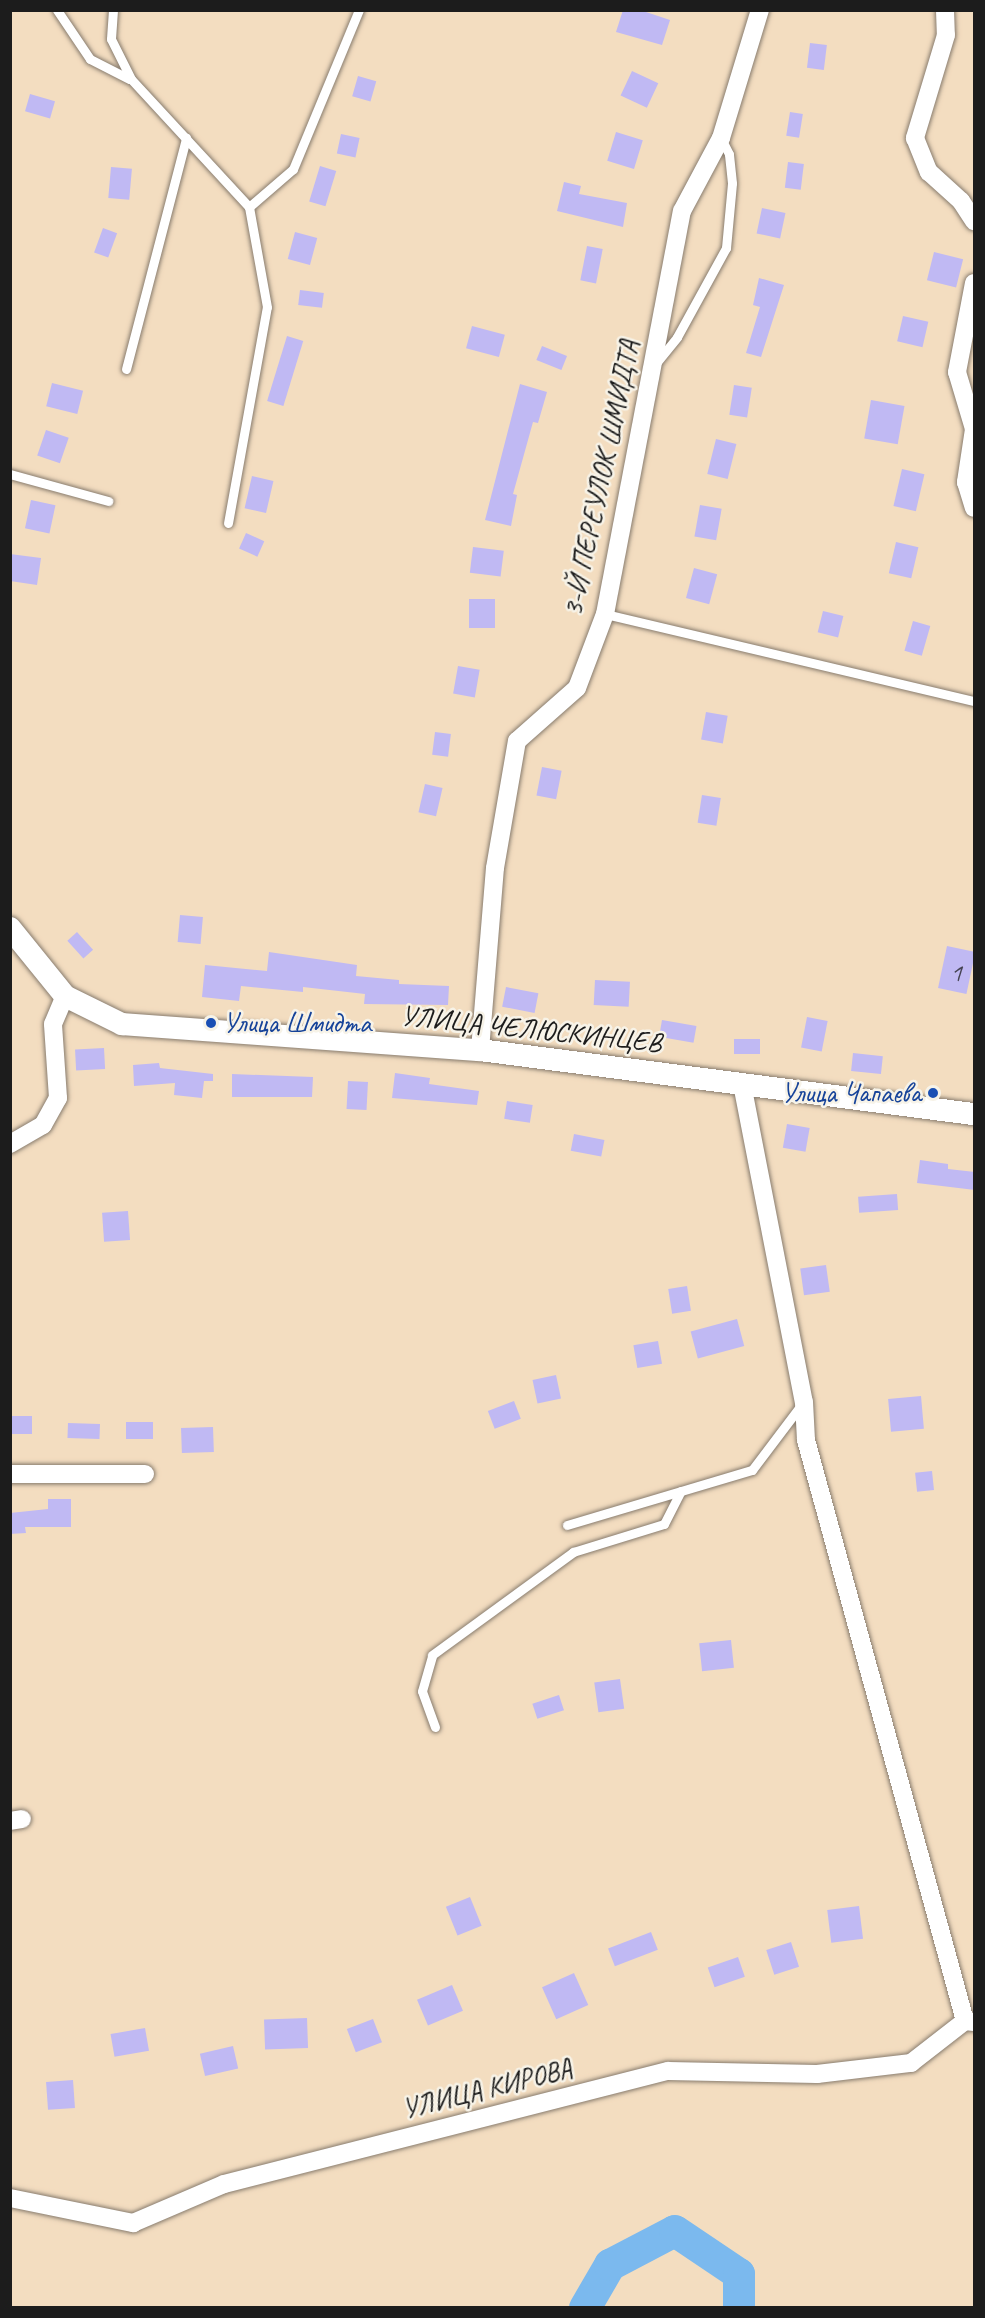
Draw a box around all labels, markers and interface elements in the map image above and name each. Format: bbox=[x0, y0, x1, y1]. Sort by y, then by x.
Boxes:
street label: 3-Й ПЕРЕУЛОК ШМИДТА bbox=[555, 336, 647, 620]
house number: 1 bbox=[950, 957, 962, 989]
street label: УЛИЦА ЧЕЛЮСКИНЦЕВ bbox=[400, 999, 662, 1059]
place label: Улица Шмидта bbox=[223, 1006, 368, 1040]
marker: Улица Шмидта bbox=[204, 1016, 218, 1030]
place label: Улица Чапаева bbox=[780, 1076, 921, 1110]
marker: Улица Чапаева bbox=[926, 1086, 940, 1100]
street label: УЛИЦА КИРОВА bbox=[398, 2052, 576, 2126]

